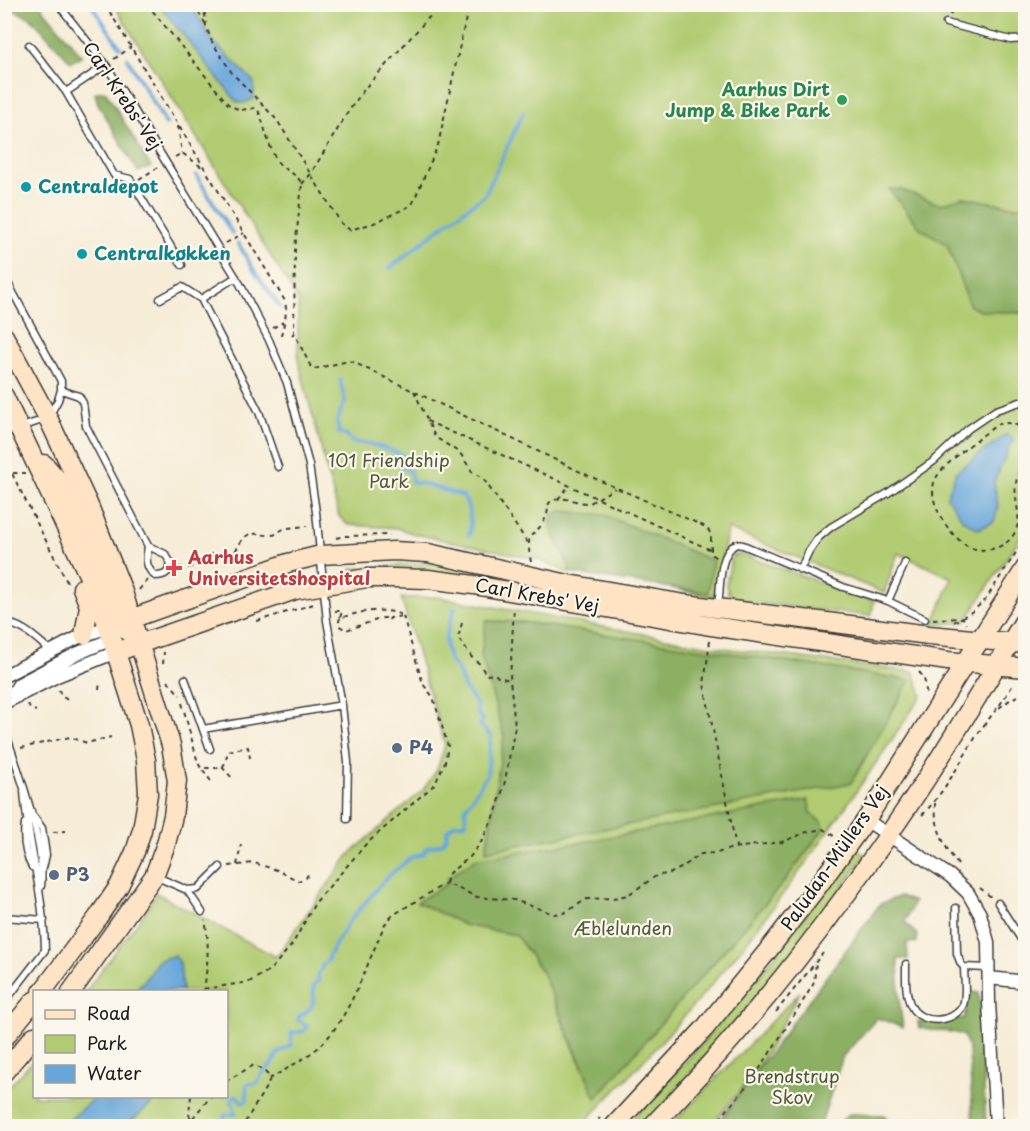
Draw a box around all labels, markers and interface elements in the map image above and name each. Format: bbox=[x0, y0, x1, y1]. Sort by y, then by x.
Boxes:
street label: Carl Krebs' Vej bbox=[77, 36, 170, 155]
place label: Aarhus Dirt Jump & Bike Park bbox=[665, 75, 830, 123]
marker: Aarhus Dirt Jump & Bike Park bbox=[835, 93, 849, 107]
place label: Centraldepot bbox=[38, 172, 159, 199]
marker: Centraldepot bbox=[19, 180, 33, 194]
place label: Centralkøkken bbox=[94, 239, 231, 266]
marker: Centralkøkken bbox=[75, 247, 89, 261]
park label: 101 Friendship Park bbox=[328, 446, 450, 494]
place label: Aarhus Universitetshospital bbox=[187, 543, 370, 591]
marker: Aarhus Universitetshospital bbox=[165, 559, 183, 577]
street label: Carl Krebs' Vej bbox=[473, 570, 601, 619]
place label: P4 bbox=[409, 733, 433, 760]
marker: P4 bbox=[390, 741, 404, 755]
street label: Paludan-Müllers Vej bbox=[773, 779, 894, 935]
place label: P3 bbox=[66, 860, 90, 887]
marker: P3 bbox=[47, 868, 61, 882]
park label: Æblelunden bbox=[574, 914, 672, 941]
legend bbox=[33, 990, 228, 1098]
text: Road bbox=[87, 999, 131, 1026]
text: Park bbox=[87, 1029, 127, 1056]
text: Water bbox=[87, 1059, 142, 1086]
park label: Brendstrup Skov bbox=[744, 1062, 840, 1110]

